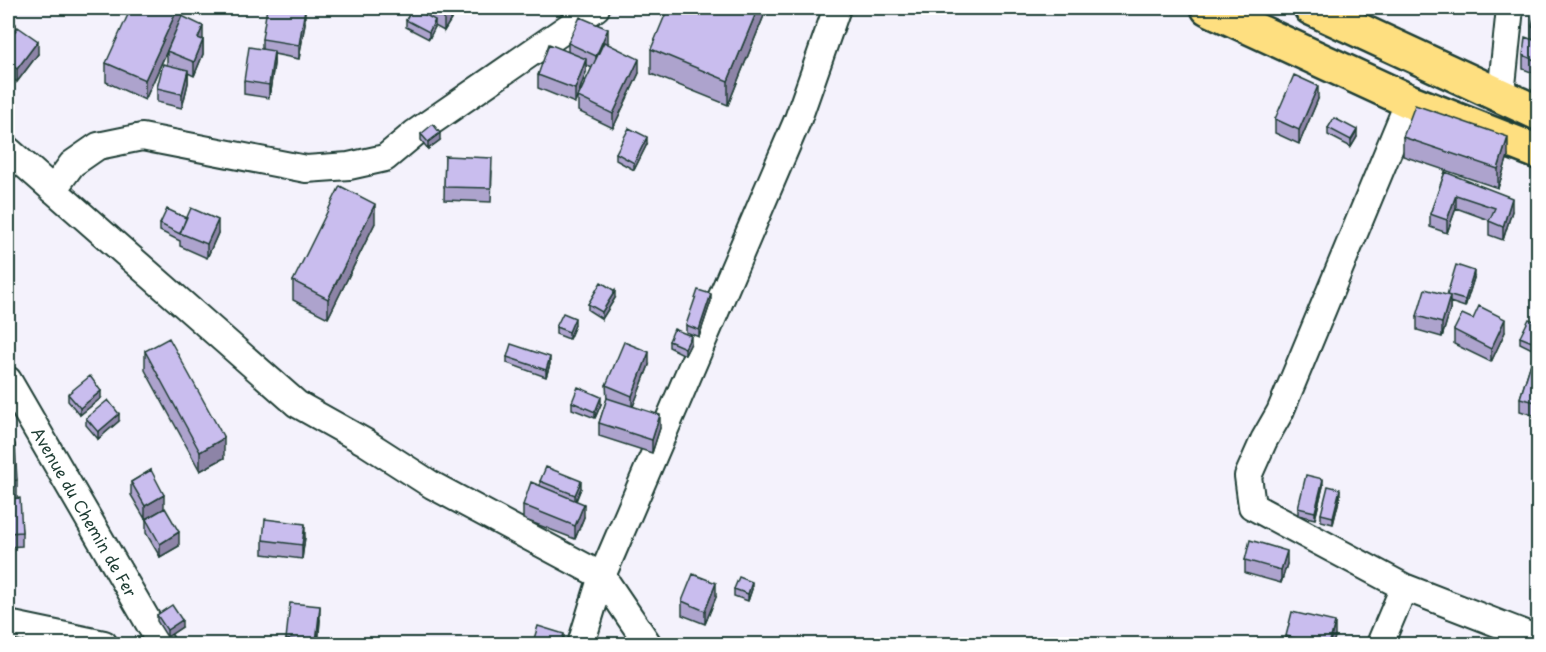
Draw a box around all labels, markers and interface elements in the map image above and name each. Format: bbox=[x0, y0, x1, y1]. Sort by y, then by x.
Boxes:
street label: Avenue du Chemin de Fer bbox=[26, 422, 144, 601]

